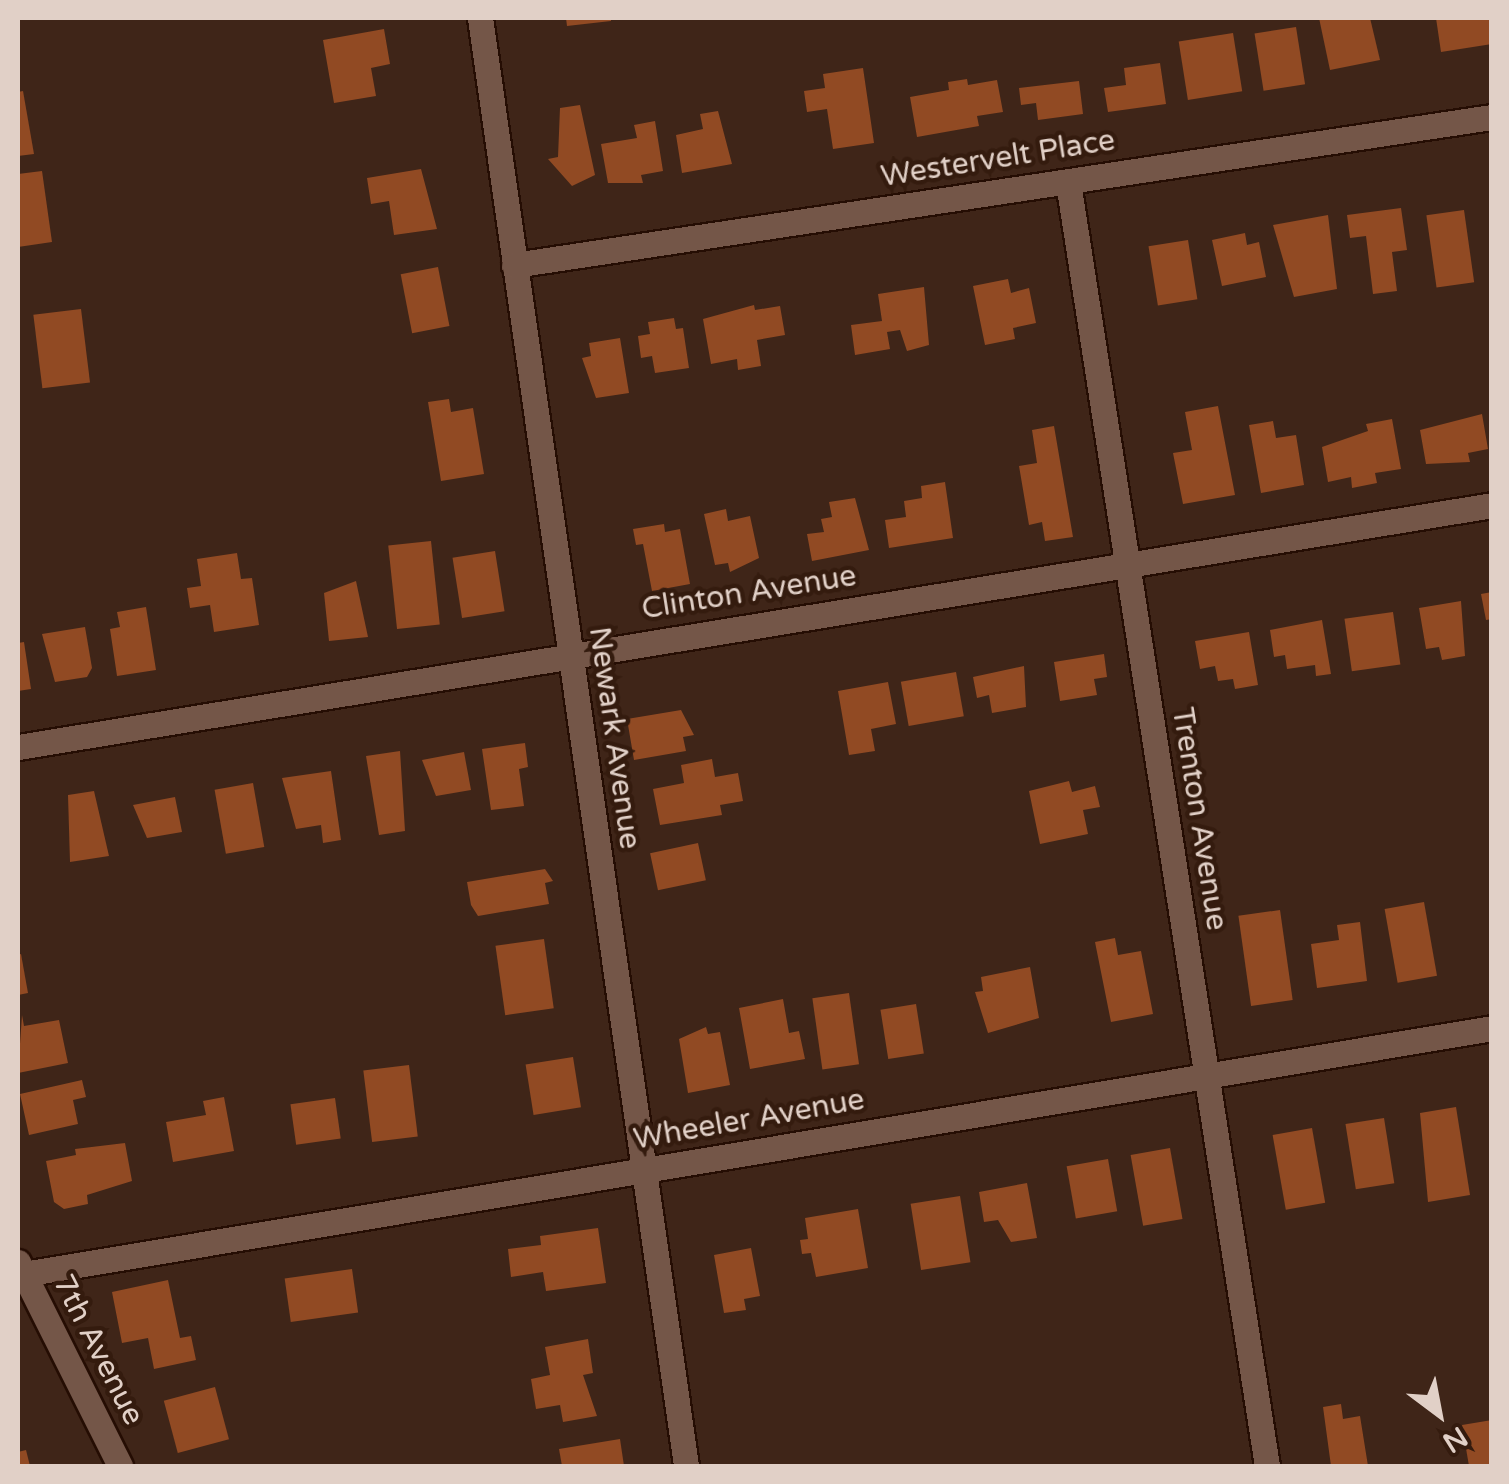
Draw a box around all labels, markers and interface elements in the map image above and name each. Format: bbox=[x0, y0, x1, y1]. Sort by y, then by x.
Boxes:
street label: Westervelt Place bbox=[878, 123, 1118, 195]
street label: Clinton Avenue bbox=[639, 558, 859, 628]
street label: Newark Avenue bbox=[581, 625, 647, 851]
street label: Trenton Avenue bbox=[1164, 705, 1234, 933]
street label: Wheeler Avenue bbox=[631, 1082, 867, 1158]
street label: 7th Avenue bbox=[45, 1269, 151, 1431]
north arrow bbox=[1389, 1364, 1489, 1464]
text: N bbox=[1436, 1419, 1473, 1460]

